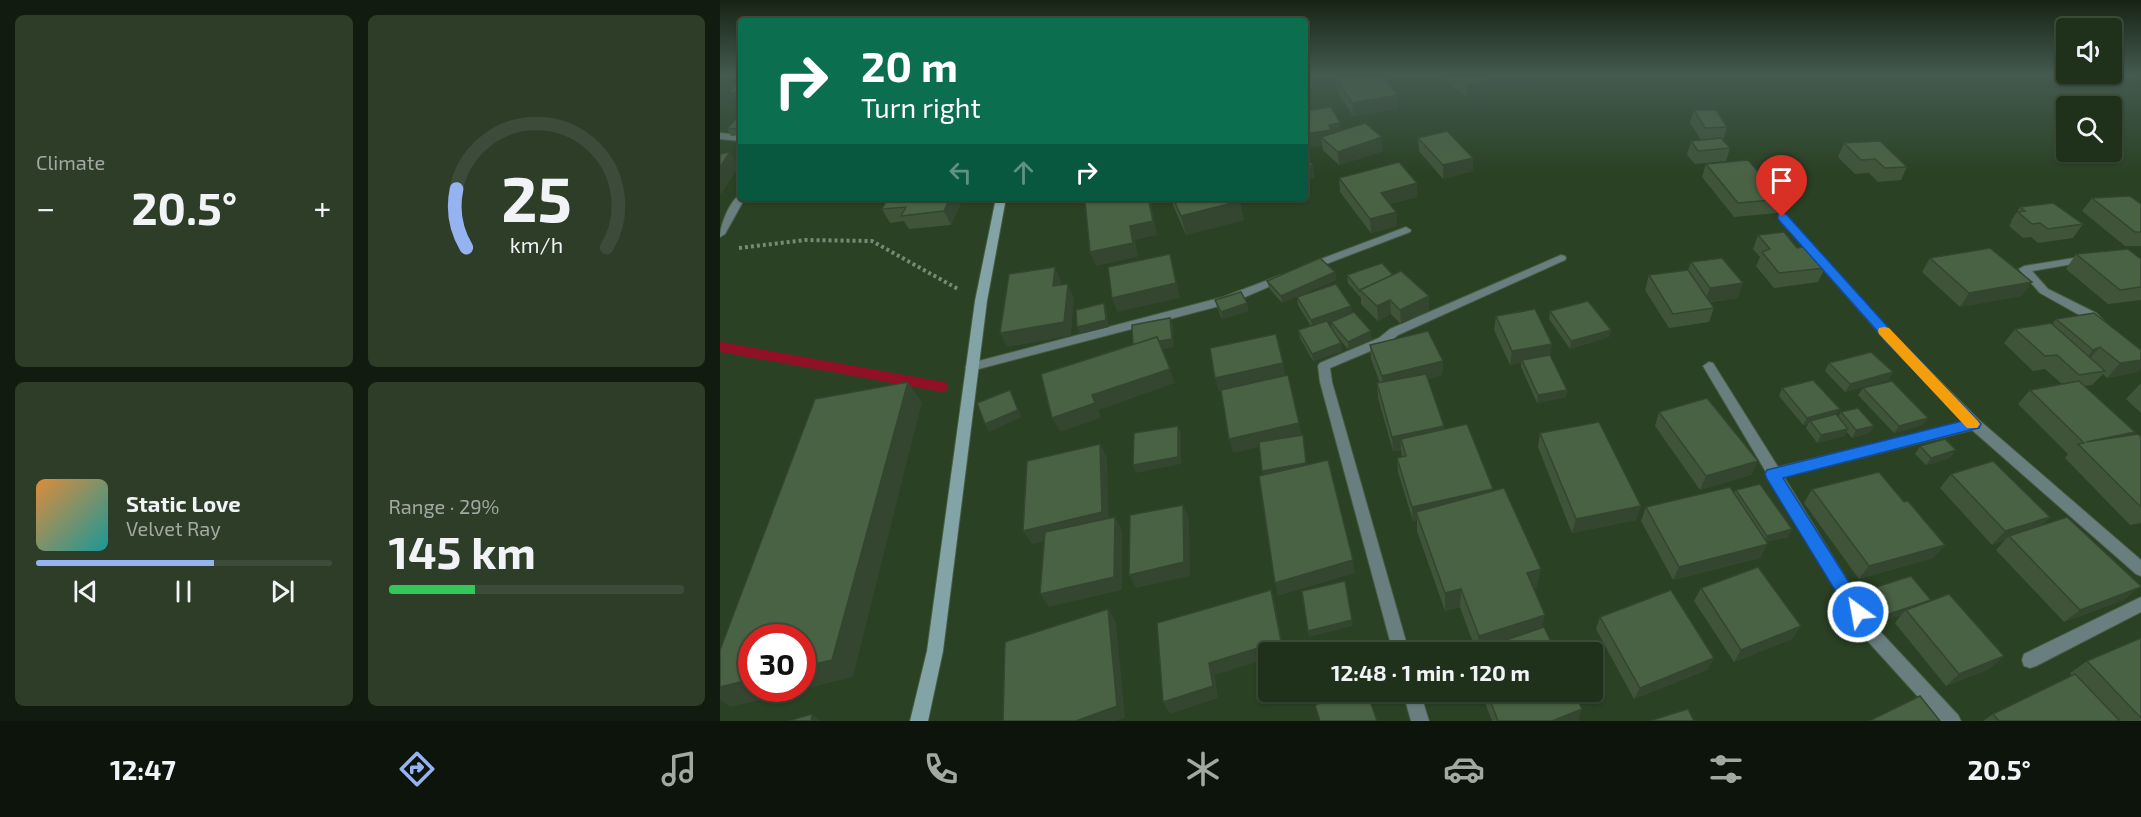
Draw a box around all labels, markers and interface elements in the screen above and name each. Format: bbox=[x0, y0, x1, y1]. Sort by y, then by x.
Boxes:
map controls bbox=[2056, 18, 2122, 162]
button: sound bbox=[2056, 18, 2122, 84]
text: 20 m bbox=[861, 40, 958, 90]
icon: right bbox=[762, 42, 840, 120]
text: Turn right bbox=[861, 91, 981, 123]
button: search bbox=[2056, 96, 2122, 162]
text: Climate bbox=[36, 150, 105, 174]
pin bbox=[1756, 155, 1807, 217]
icon: left bbox=[944, 156, 977, 189]
icon: ahead bbox=[1007, 156, 1040, 189]
icon: right bbox=[1070, 156, 1103, 189]
text: 25 bbox=[501, 160, 572, 235]
icon: arrive bbox=[1765, 164, 1798, 197]
text: 20.5° bbox=[131, 180, 237, 234]
text: − bbox=[36, 187, 55, 227]
text: + bbox=[313, 187, 332, 227]
text: km/h bbox=[510, 232, 563, 257]
text: Static Love bbox=[126, 490, 241, 516]
text: Range · 29% bbox=[389, 494, 499, 518]
text: Velvet Ray bbox=[126, 516, 221, 540]
text: 145 km bbox=[389, 524, 536, 578]
icon: previous bbox=[69, 575, 102, 608]
icon: pause bbox=[167, 575, 200, 608]
icon: next bbox=[266, 575, 299, 608]
position arrow bbox=[1826, 580, 1890, 644]
speed limit sign: 30 bbox=[738, 624, 816, 702]
text: 12:48 · 1 min · 120 m bbox=[1331, 659, 1530, 685]
icon: directions bbox=[396, 748, 438, 790]
icon: music bbox=[658, 748, 700, 790]
icon: phone bbox=[920, 748, 962, 790]
icon: climate bbox=[1182, 748, 1224, 790]
icon: car bbox=[1443, 748, 1485, 790]
icon: filters bbox=[1705, 748, 1747, 790]
text: 12:47 bbox=[110, 753, 176, 785]
text: 20.5° bbox=[1967, 753, 2031, 785]

